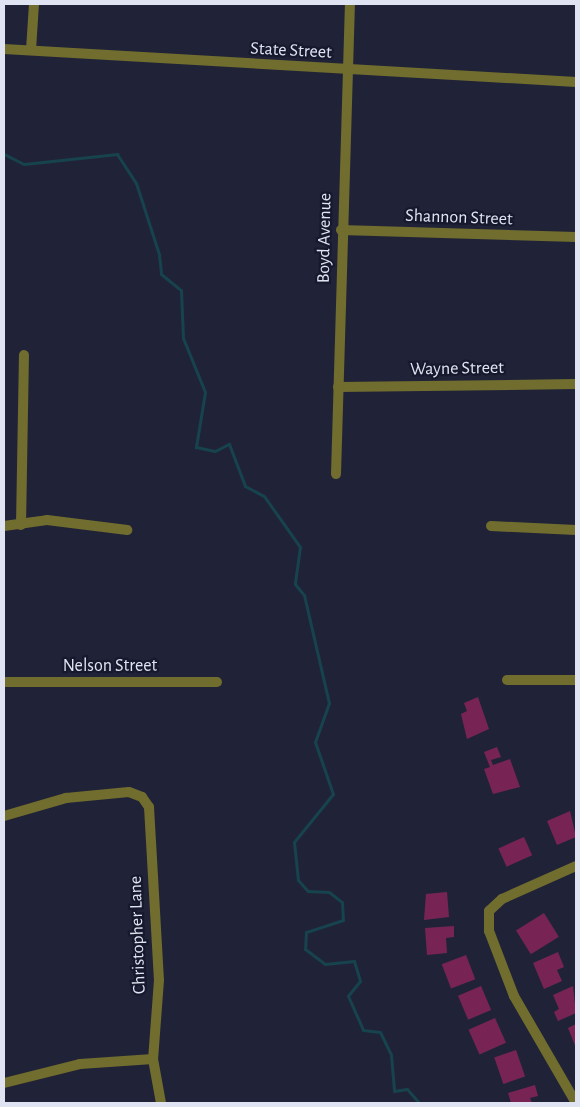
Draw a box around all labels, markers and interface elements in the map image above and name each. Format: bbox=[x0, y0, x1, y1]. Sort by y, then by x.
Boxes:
street label: State Street bbox=[250, 38, 332, 64]
street label: Boyd Avenue bbox=[313, 193, 337, 283]
street label: Shannon Street bbox=[405, 205, 513, 231]
street label: Wayne Street bbox=[410, 357, 504, 381]
street label: Nelson Street bbox=[63, 655, 157, 677]
street label: Christopher Lane bbox=[125, 875, 151, 995]

